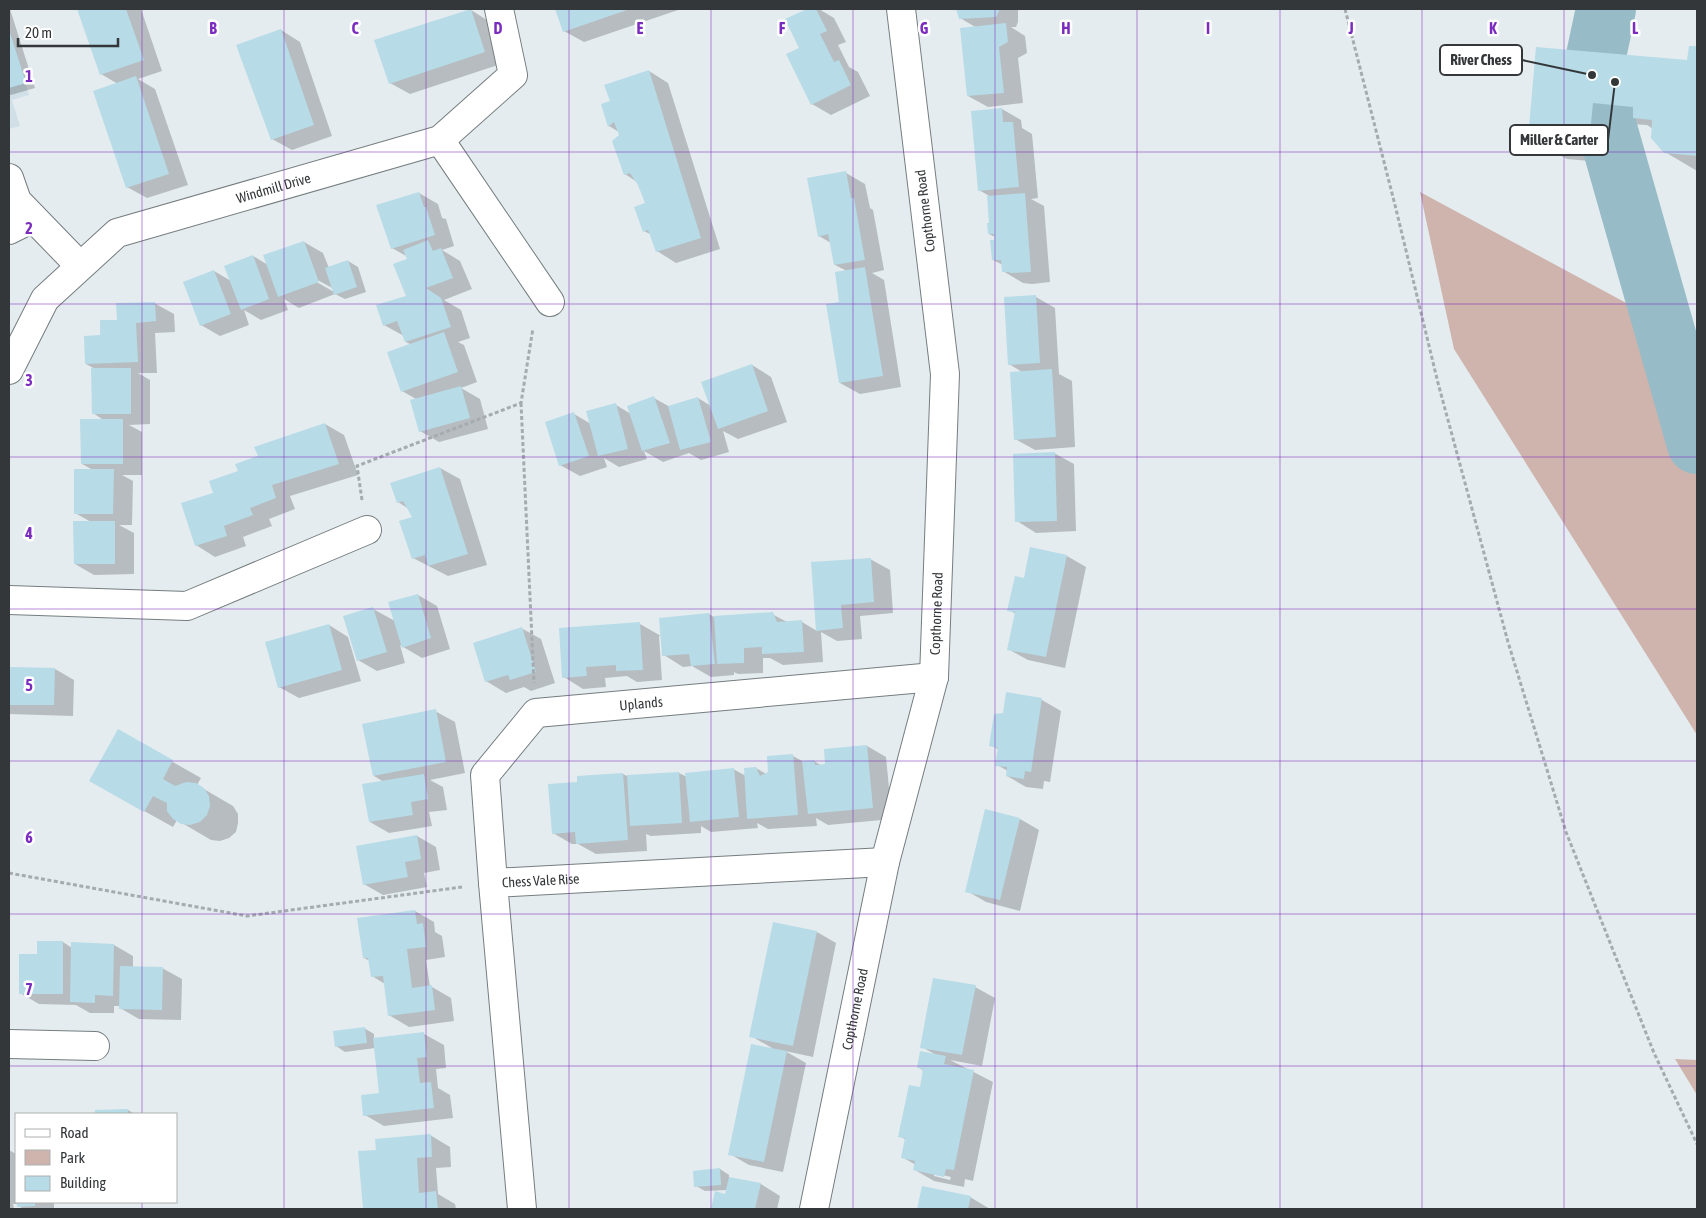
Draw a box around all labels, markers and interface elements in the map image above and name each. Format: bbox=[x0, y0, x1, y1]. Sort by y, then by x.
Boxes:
scale bar bbox=[18, 15, 118, 47]
text: B bbox=[209, 19, 217, 37]
text: C bbox=[351, 19, 359, 37]
text: D bbox=[494, 19, 503, 37]
text: E bbox=[637, 19, 644, 37]
text: F bbox=[779, 19, 786, 37]
text: G bbox=[920, 19, 929, 37]
text: H bbox=[1061, 19, 1071, 37]
text: I bbox=[1206, 19, 1210, 37]
text: J bbox=[1347, 19, 1354, 37]
text: K bbox=[1489, 19, 1497, 37]
text: L bbox=[1632, 19, 1639, 37]
text: 20 m bbox=[25, 24, 52, 41]
callout: River Chess bbox=[1440, 45, 1522, 75]
text: River Chess bbox=[1450, 51, 1513, 68]
text: 1 bbox=[25, 67, 33, 85]
callout: Miller & Carter bbox=[1510, 125, 1608, 155]
text: Miller & Carter bbox=[1520, 131, 1598, 148]
street label: Copthorne Road bbox=[912, 169, 938, 253]
street label: Windmill Drive bbox=[234, 170, 312, 206]
text: 2 bbox=[25, 219, 33, 237]
text: 3 bbox=[25, 371, 33, 389]
text: 4 bbox=[24, 524, 33, 542]
street label: Copthorne Road bbox=[927, 572, 946, 655]
text: 5 bbox=[25, 676, 33, 694]
street label: Uplands bbox=[619, 694, 663, 713]
text: 6 bbox=[25, 828, 33, 846]
street label: Chess Vale Rise bbox=[501, 870, 580, 891]
street label: Copthorne Road bbox=[839, 967, 871, 1051]
text: 7 bbox=[25, 980, 33, 998]
legend bbox=[15, 1113, 178, 1203]
text: Road bbox=[60, 1124, 89, 1141]
text: Park bbox=[60, 1149, 85, 1166]
text: Building bbox=[60, 1174, 106, 1191]

